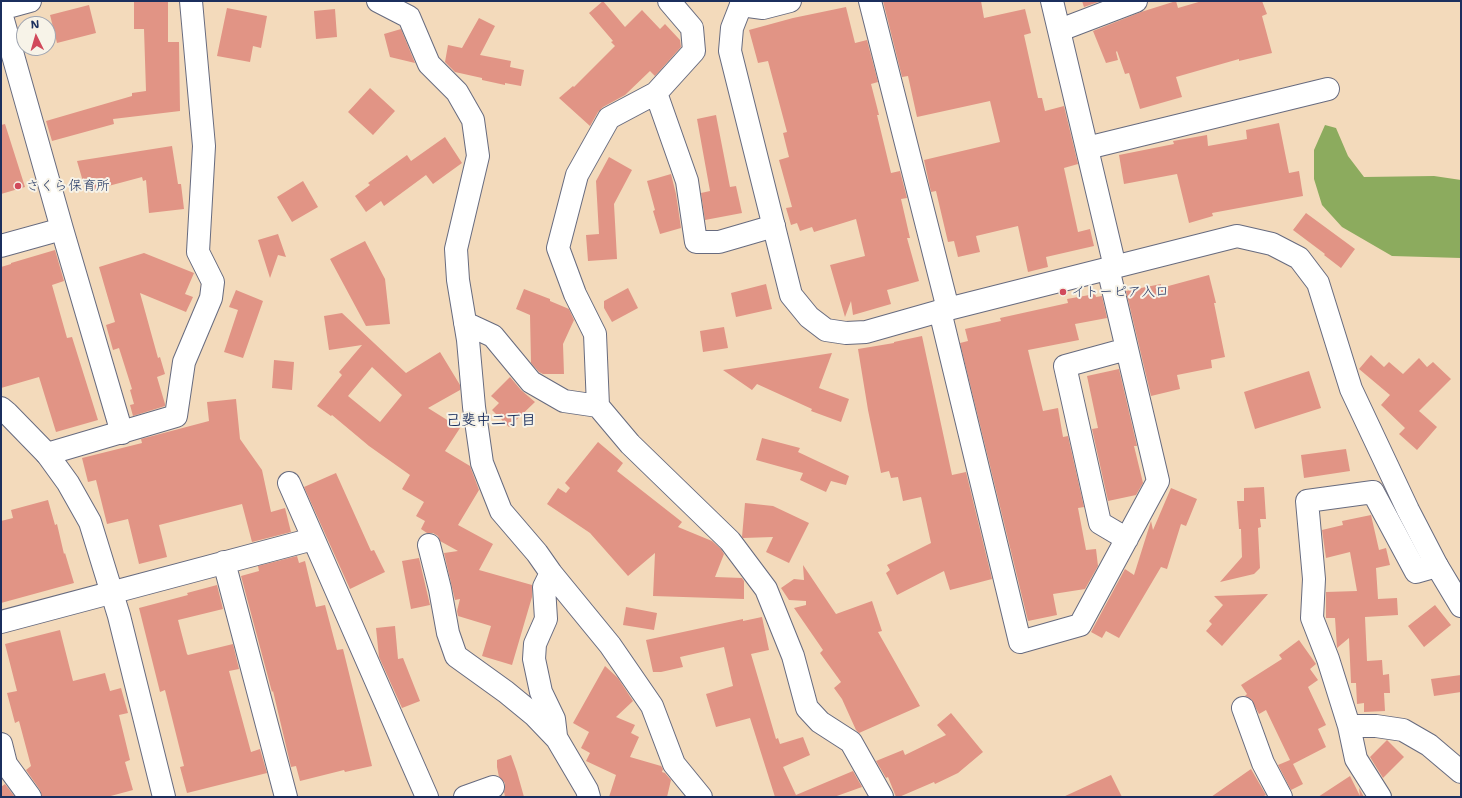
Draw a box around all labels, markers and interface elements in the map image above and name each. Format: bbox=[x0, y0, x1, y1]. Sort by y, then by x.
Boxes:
north arrow bbox=[16, 16, 56, 56]
text: N bbox=[30, 17, 40, 32]
place label: さくら保育所 bbox=[26, 178, 110, 194]
marker: さくら保育所 bbox=[13, 181, 23, 191]
place label: イトーピア入口 bbox=[1071, 284, 1169, 300]
marker: イトーピア入口 bbox=[1058, 287, 1068, 297]
district label: 己斐中二丁目 bbox=[446, 412, 536, 430]

